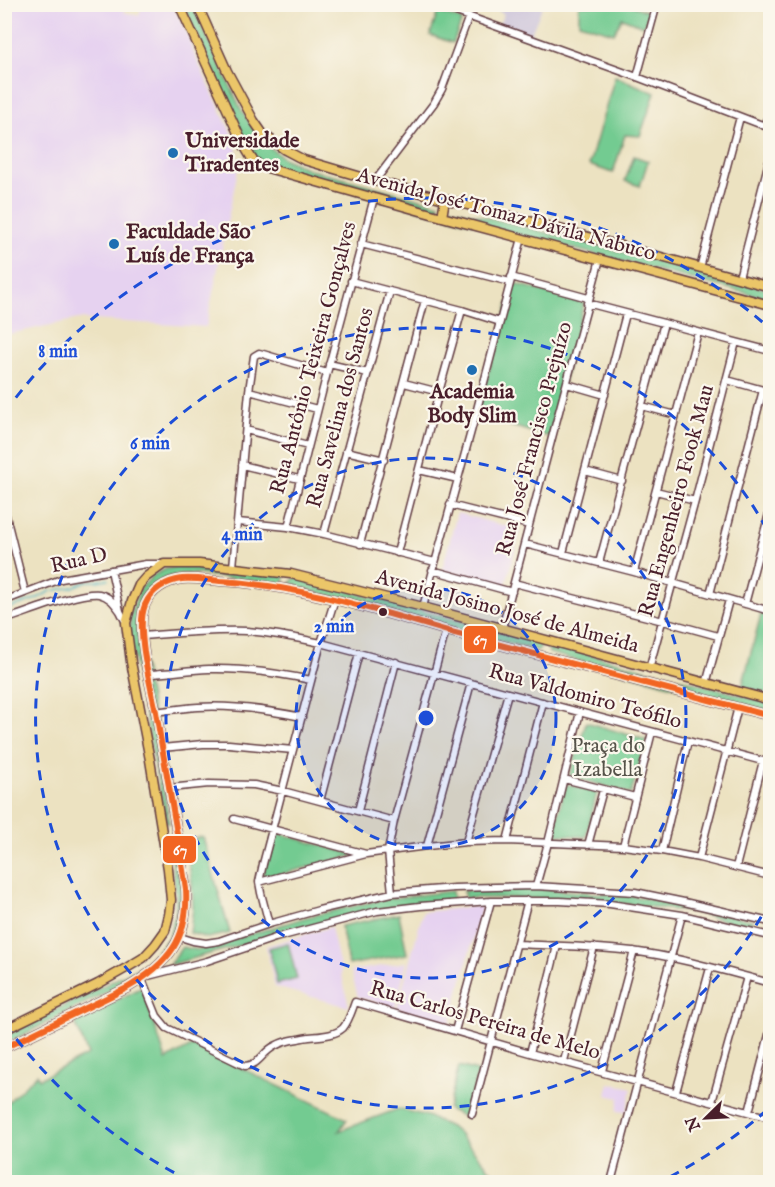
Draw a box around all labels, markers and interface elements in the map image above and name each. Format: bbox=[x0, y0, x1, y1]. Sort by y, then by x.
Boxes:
place label: Universidade Tiradentes bbox=[184, 128, 300, 179]
marker: Universidade Tiradentes bbox=[166, 146, 180, 160]
street label: Avenida José Tomaz Dávila Nabuco bbox=[353, 162, 658, 268]
place label: Faculdade São Luís de França bbox=[126, 219, 255, 270]
street label: Rua Antônio Teixeira Gonçalves bbox=[265, 219, 363, 497]
marker: Faculdade São Luís de França bbox=[107, 237, 121, 251]
street label: Rua Savelina dos Santos bbox=[301, 305, 381, 511]
street label: Rua José Francisco Prejuízo bbox=[491, 319, 579, 559]
text: 8 min bbox=[38, 341, 78, 364]
marker: Academia Body Slim bbox=[465, 363, 479, 377]
place label: Academia Body Slim bbox=[427, 379, 518, 430]
street label: Rua Engenheiro Fook Mau bbox=[633, 382, 721, 620]
text: 6 min bbox=[130, 433, 170, 456]
text: 4 min bbox=[221, 524, 263, 547]
street label: Rua D bbox=[48, 541, 110, 581]
street label: Avenida Josino José de Almeida bbox=[371, 564, 642, 660]
unlabelled marker bbox=[377, 606, 389, 618]
text: 2 min bbox=[314, 616, 355, 639]
line badge: 67 bbox=[463, 625, 497, 654]
text: 67 bbox=[473, 631, 487, 651]
street label: Rua Valdomiro Teófilo bbox=[485, 658, 685, 736]
centre of rings bbox=[416, 708, 436, 728]
park label: Praça do Izabella bbox=[571, 733, 645, 784]
line badge: 67 bbox=[162, 835, 197, 864]
text: 67 bbox=[173, 841, 187, 861]
street label: Rua Carlos Pereira de Melo bbox=[367, 975, 603, 1067]
north arrow bbox=[676, 1088, 736, 1148]
text: N bbox=[682, 1113, 706, 1135]

